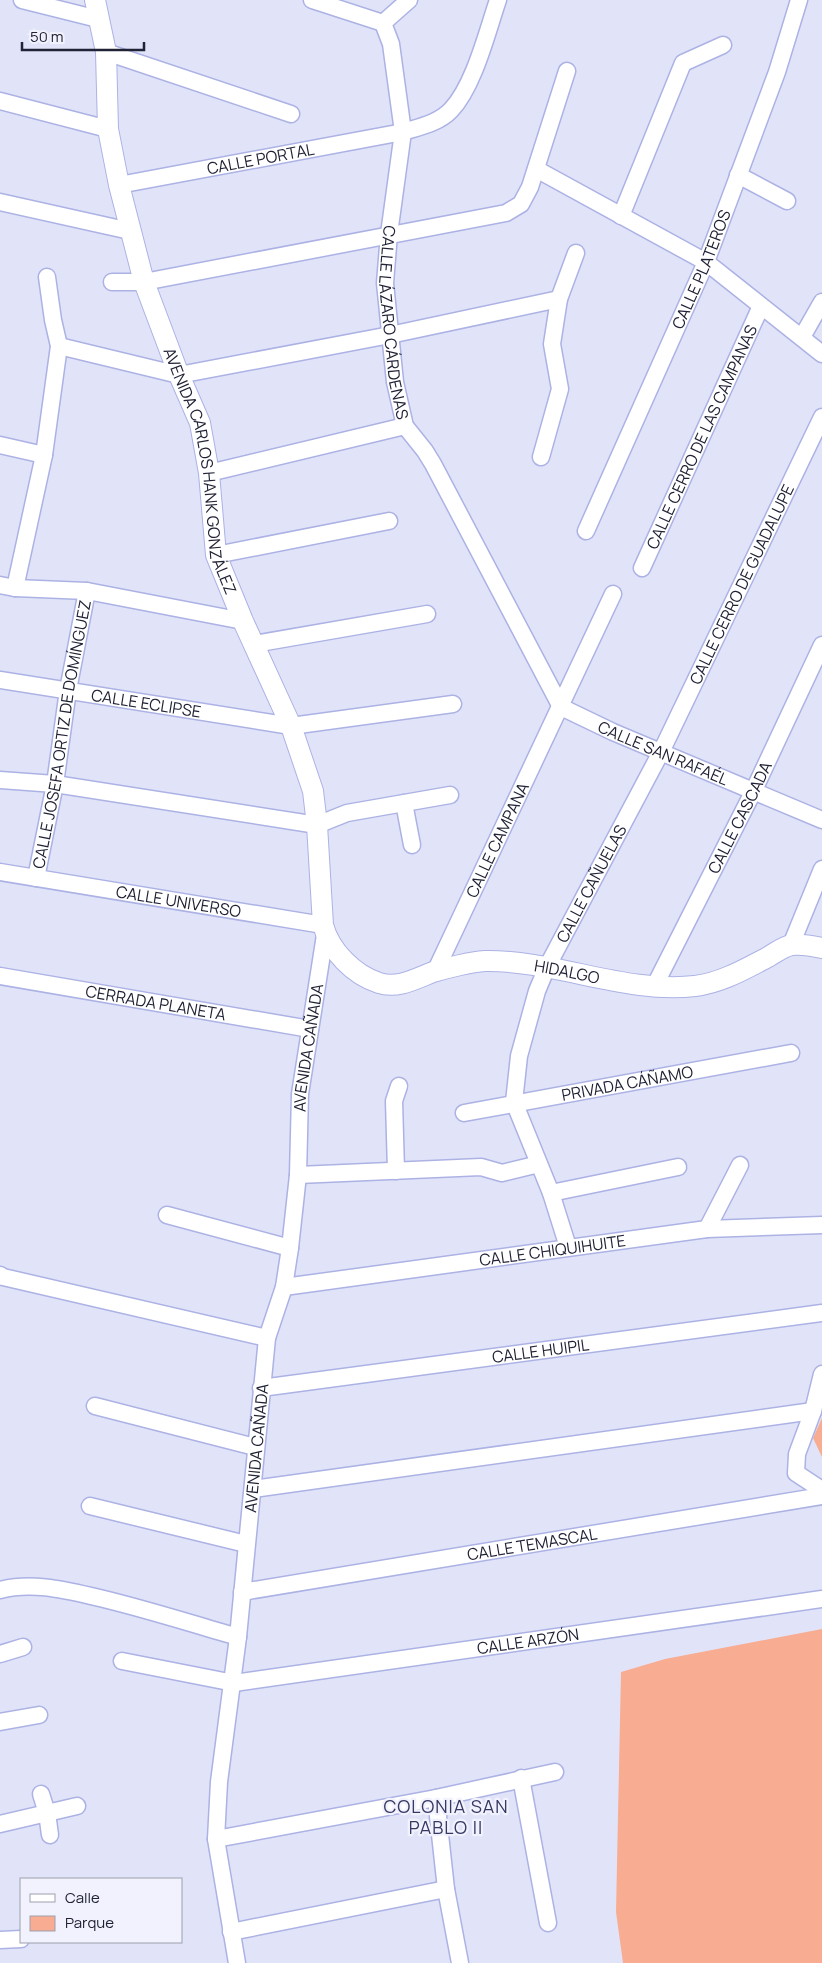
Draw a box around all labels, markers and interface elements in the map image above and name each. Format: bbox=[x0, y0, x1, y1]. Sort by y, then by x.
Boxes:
scale bar bbox=[22, 20, 145, 52]
text: 50 m bbox=[30, 26, 64, 47]
street label: CALLE PORTAL bbox=[205, 138, 316, 179]
street label: CALLE PLATEROS bbox=[667, 206, 736, 332]
street label: CALLE LÁZARO CÁRDENAS bbox=[374, 224, 414, 422]
street label: CALLE CERRO DE LAS CAMPANAS bbox=[641, 321, 762, 553]
street label: AVENIDA CARLOS HANK GONZÁLEZ bbox=[159, 344, 242, 598]
street label: CALLE CERRO DE GUADALUPE bbox=[684, 481, 799, 688]
street label: CALLE JOSEFA ORTIZ DE DOMÍNGUEZ bbox=[27, 598, 96, 870]
street label: CALLE ECLIPSE bbox=[90, 684, 203, 723]
street label: CALLE SAN RAFAÉL bbox=[594, 715, 732, 790]
street label: CALLE CASCADA bbox=[702, 758, 777, 877]
street label: CALLE CAMPANA bbox=[461, 779, 534, 901]
street label: CALLE CAÑUELAS bbox=[551, 821, 632, 946]
street label: CALLE UNIVERSO bbox=[115, 880, 243, 922]
street label: HIDALGO bbox=[533, 954, 602, 989]
street label: CERRADA PLANETA bbox=[84, 980, 228, 1025]
street label: AVENIDA CAÑADA bbox=[289, 982, 328, 1112]
street label: PRIVADA CÁÑAMO bbox=[560, 1060, 695, 1106]
street label: CALLE CHIQUIHUITE bbox=[478, 1229, 627, 1271]
street label: CALLE HUIPIL bbox=[491, 1333, 590, 1368]
street label: AVENIDA CAÑADA bbox=[239, 1383, 274, 1513]
street label: CALLE TEMASCAL bbox=[466, 1522, 599, 1566]
street label: CALLE ARZÓN bbox=[476, 1623, 580, 1659]
district label: COLONIA SAN PABLO II bbox=[383, 1794, 509, 1839]
legend bbox=[20, 1878, 182, 1943]
text: Calle bbox=[65, 1887, 100, 1908]
text: Parque bbox=[65, 1912, 114, 1933]

